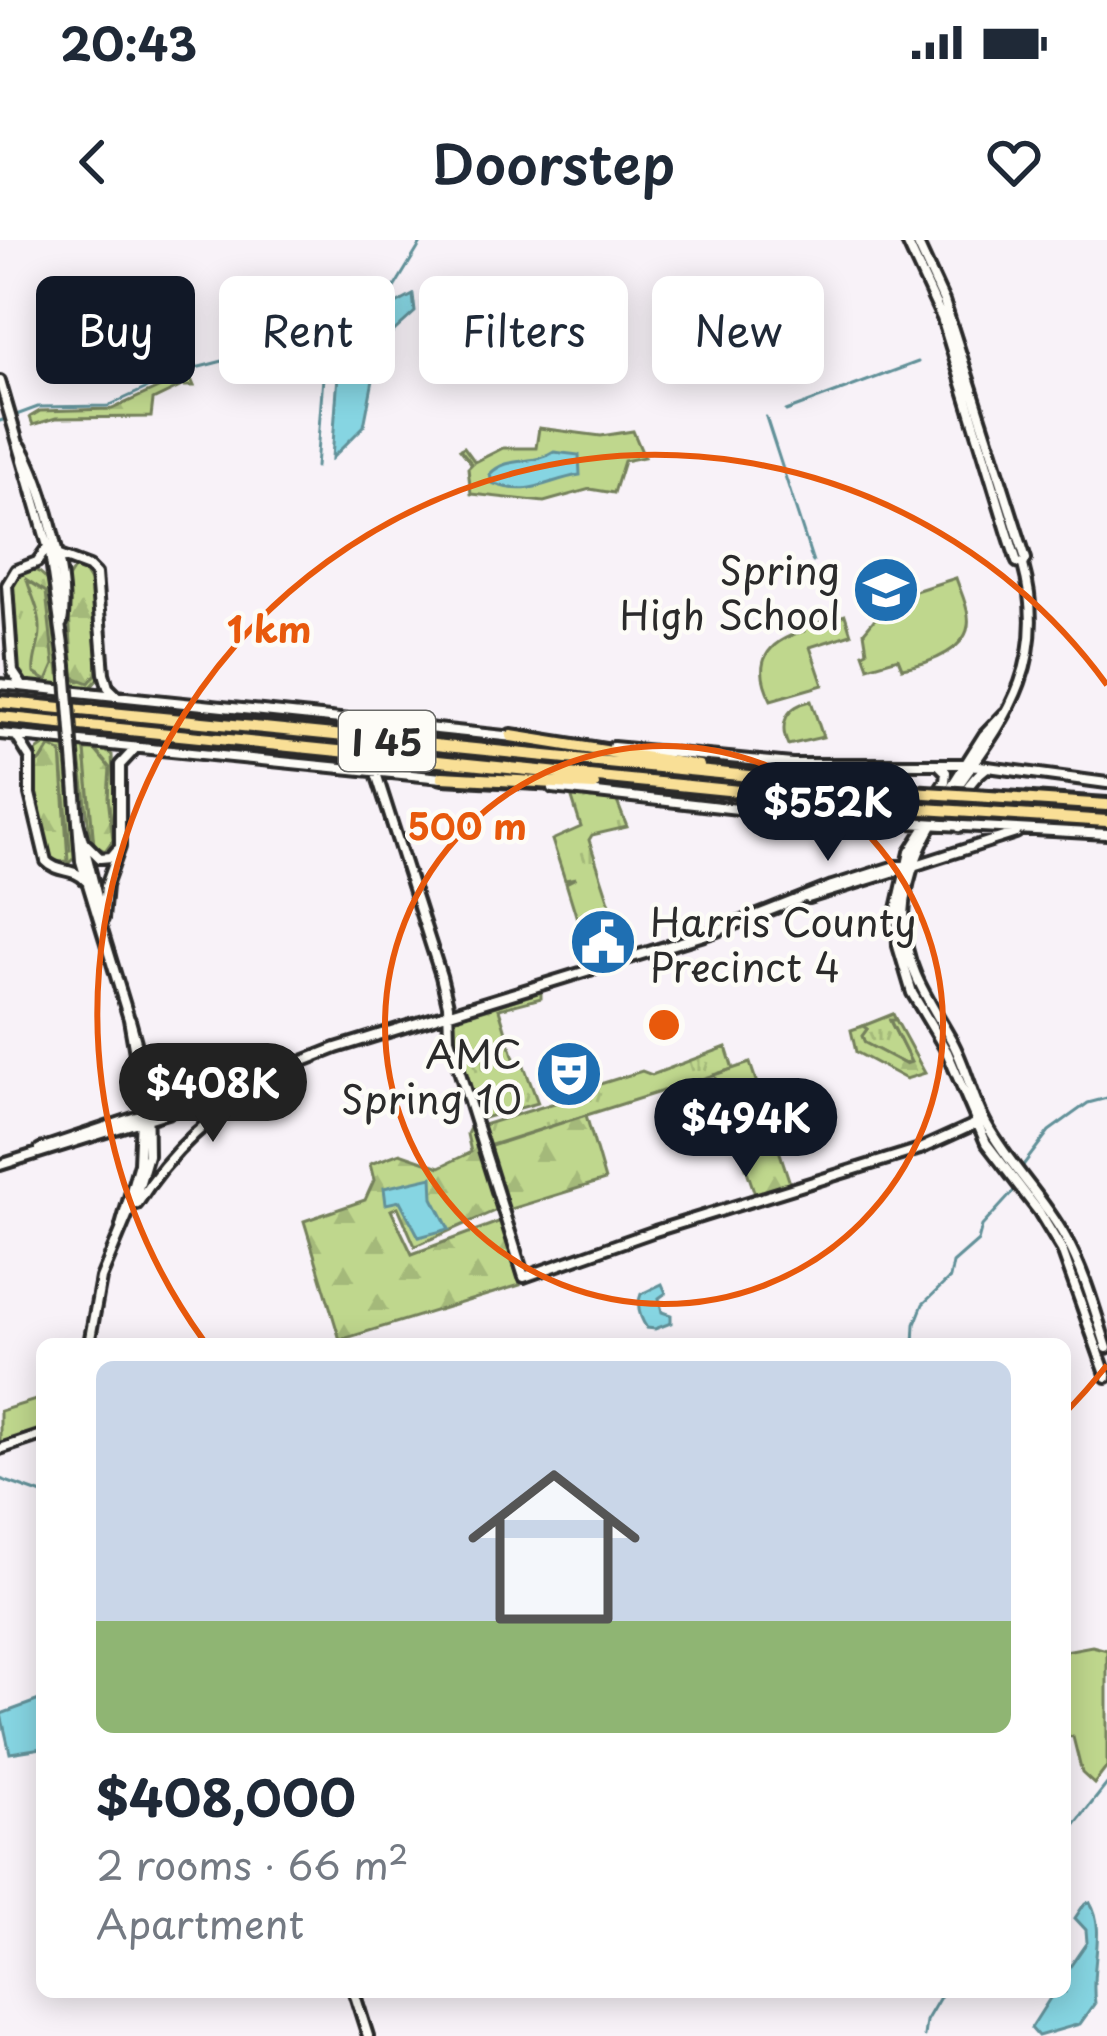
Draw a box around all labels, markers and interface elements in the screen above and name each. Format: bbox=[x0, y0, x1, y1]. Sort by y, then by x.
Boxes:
text: 20:43 bbox=[60, 8, 197, 76]
text: Doorstep bbox=[432, 122, 675, 203]
icon: back bbox=[60, 129, 126, 195]
icon: heart bbox=[981, 129, 1047, 195]
chip: Buy bbox=[36, 276, 195, 384]
chip: Rent bbox=[219, 276, 395, 384]
chip: Filters bbox=[419, 276, 628, 384]
chip: New bbox=[652, 276, 824, 384]
place label: Spring High School bbox=[620, 539, 840, 643]
school or university icon: Spring High School bbox=[851, 555, 921, 625]
text: 1 km bbox=[227, 601, 311, 655]
road number: I 45 bbox=[339, 711, 435, 771]
pin: $552K bbox=[744, 762, 912, 864]
text: $552K bbox=[764, 771, 892, 830]
text: 500 m bbox=[407, 798, 527, 852]
place label: Harris County Precinct 4 bbox=[650, 891, 917, 995]
public building icon: Harris County Precinct 4 bbox=[568, 907, 638, 977]
centre of rings bbox=[643, 1004, 685, 1046]
place label: AMC Spring 10 bbox=[341, 1023, 522, 1127]
theatre icon: AMC Spring 10 bbox=[534, 1039, 604, 1109]
pin: $408K bbox=[129, 1043, 297, 1145]
text: $408K bbox=[146, 1052, 280, 1111]
pin: $494K bbox=[662, 1078, 830, 1180]
text: $494K bbox=[681, 1087, 811, 1146]
icon: home bbox=[446, 1439, 662, 1655]
text: $408,000 bbox=[96, 1757, 356, 1834]
text: 2 rooms · 66 m² bbox=[96, 1834, 409, 1893]
text: Apartment bbox=[96, 1893, 304, 1952]

